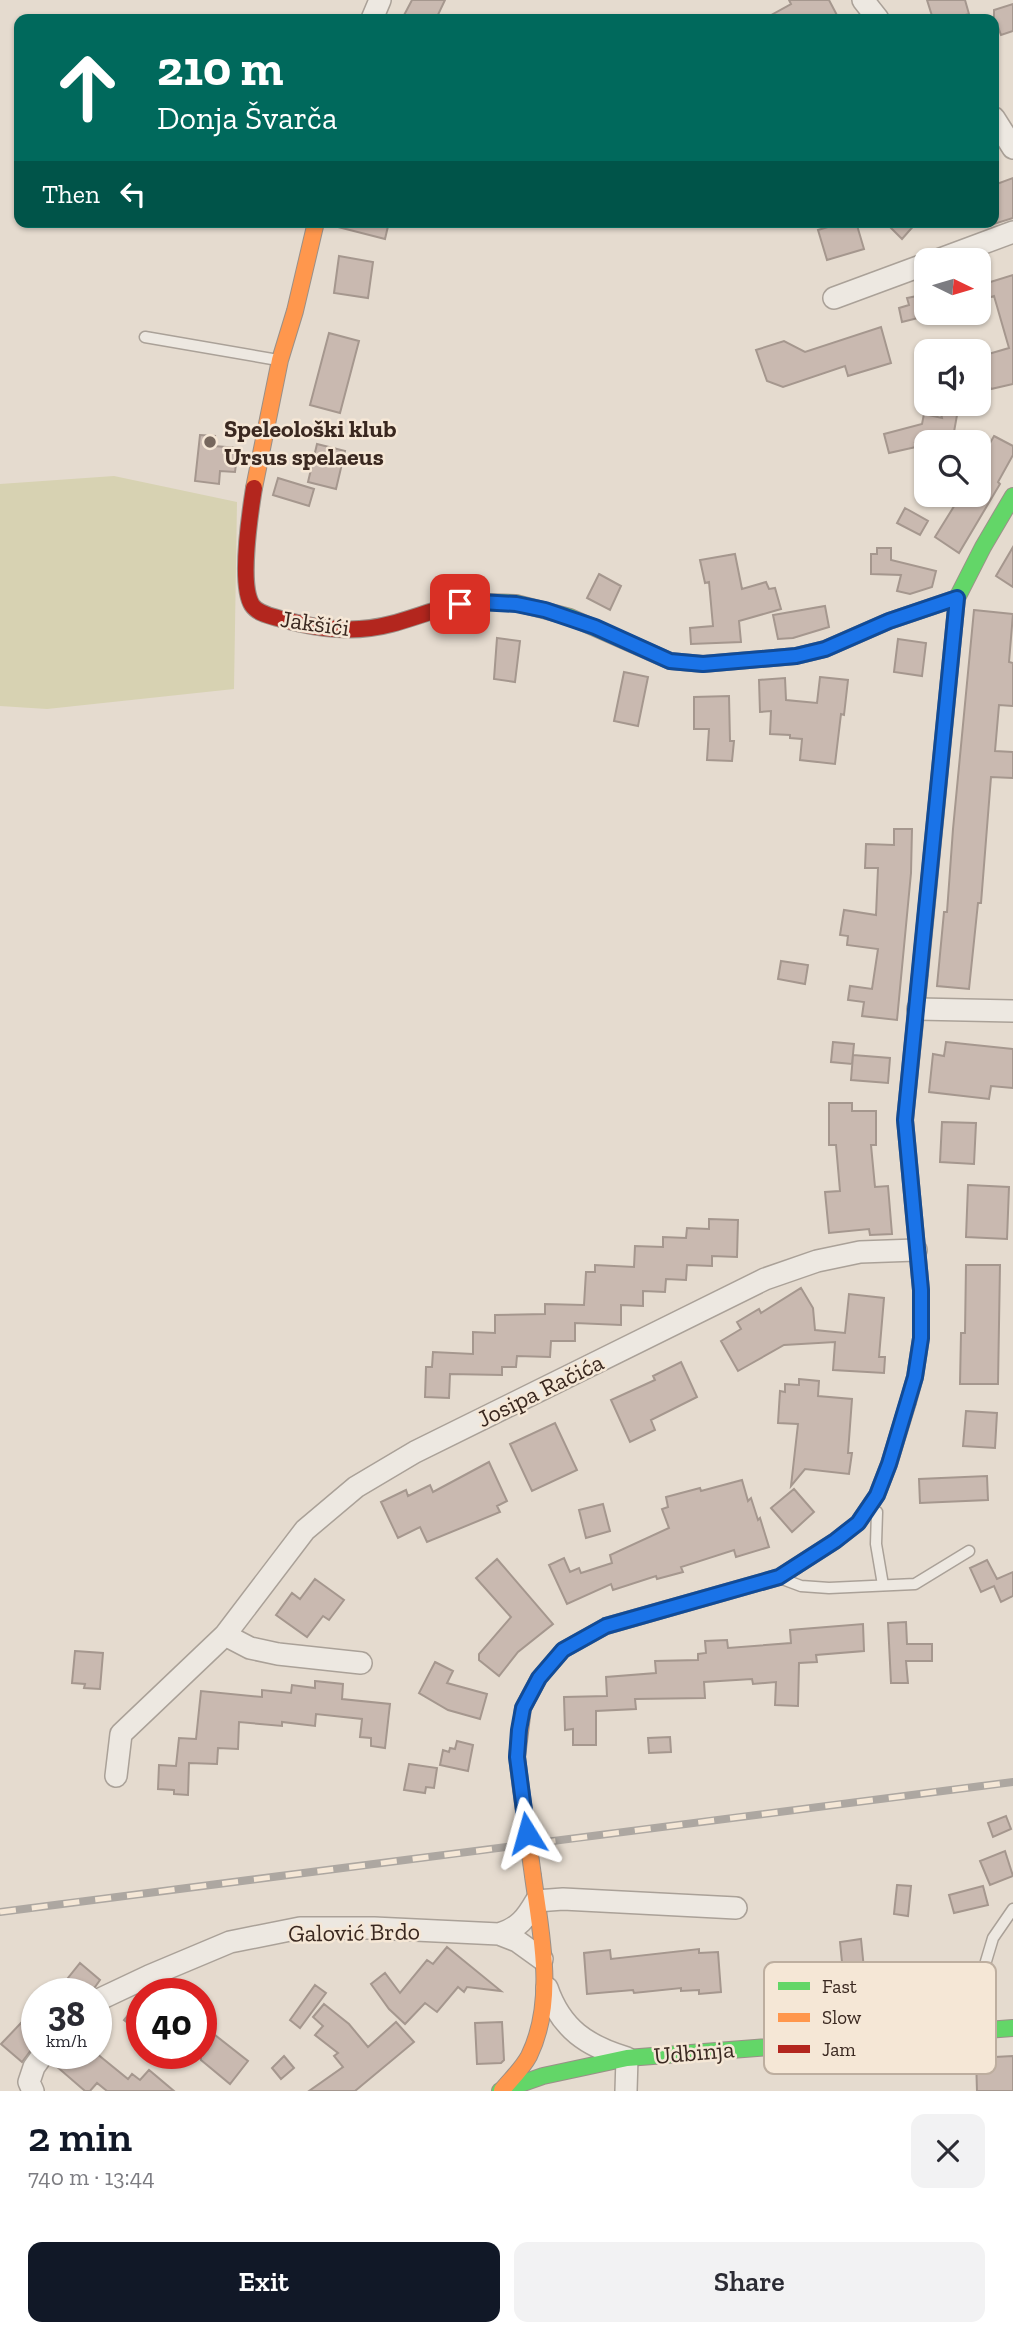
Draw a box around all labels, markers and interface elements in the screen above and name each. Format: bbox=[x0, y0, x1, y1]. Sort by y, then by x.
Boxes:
text: 210 m bbox=[157, 39, 283, 98]
icon: ahead bbox=[42, 42, 133, 133]
text: Donja Švarča bbox=[157, 99, 337, 137]
icon: left bbox=[114, 175, 152, 213]
text: Then bbox=[42, 178, 100, 210]
north arrow bbox=[914, 248, 990, 326]
map controls bbox=[914, 248, 991, 507]
button: sound bbox=[914, 339, 991, 416]
place label: Speleološki klub Ursus spelaeus bbox=[224, 414, 396, 471]
button: search bbox=[914, 430, 991, 507]
marker: Speleološki klub Ursus spelaeus bbox=[202, 434, 218, 450]
pin bbox=[430, 574, 490, 634]
icon: arrive bbox=[441, 585, 479, 623]
street label: Jakšići bbox=[279, 604, 352, 642]
street label: Josipa Račića bbox=[472, 1347, 608, 1433]
position arrow bbox=[490, 1796, 564, 1870]
street label: Galović Brdo bbox=[288, 1916, 420, 1948]
legend bbox=[764, 1962, 996, 2074]
text: Fast bbox=[822, 1975, 857, 1998]
speed limit sign: 40 bbox=[126, 1978, 217, 2069]
text: 38 bbox=[48, 1993, 85, 2035]
text: Slow bbox=[822, 2006, 862, 2029]
text: km/h bbox=[46, 2030, 87, 2052]
street label: Udbinja bbox=[653, 2034, 736, 2070]
text: Jam bbox=[822, 2038, 856, 2061]
text: 2 min bbox=[28, 2111, 132, 2162]
button: close bbox=[911, 2114, 985, 2188]
text: 740 m · 13:44 bbox=[28, 2163, 155, 2191]
button: Exit bbox=[28, 2242, 500, 2322]
button: Share bbox=[514, 2242, 985, 2322]

